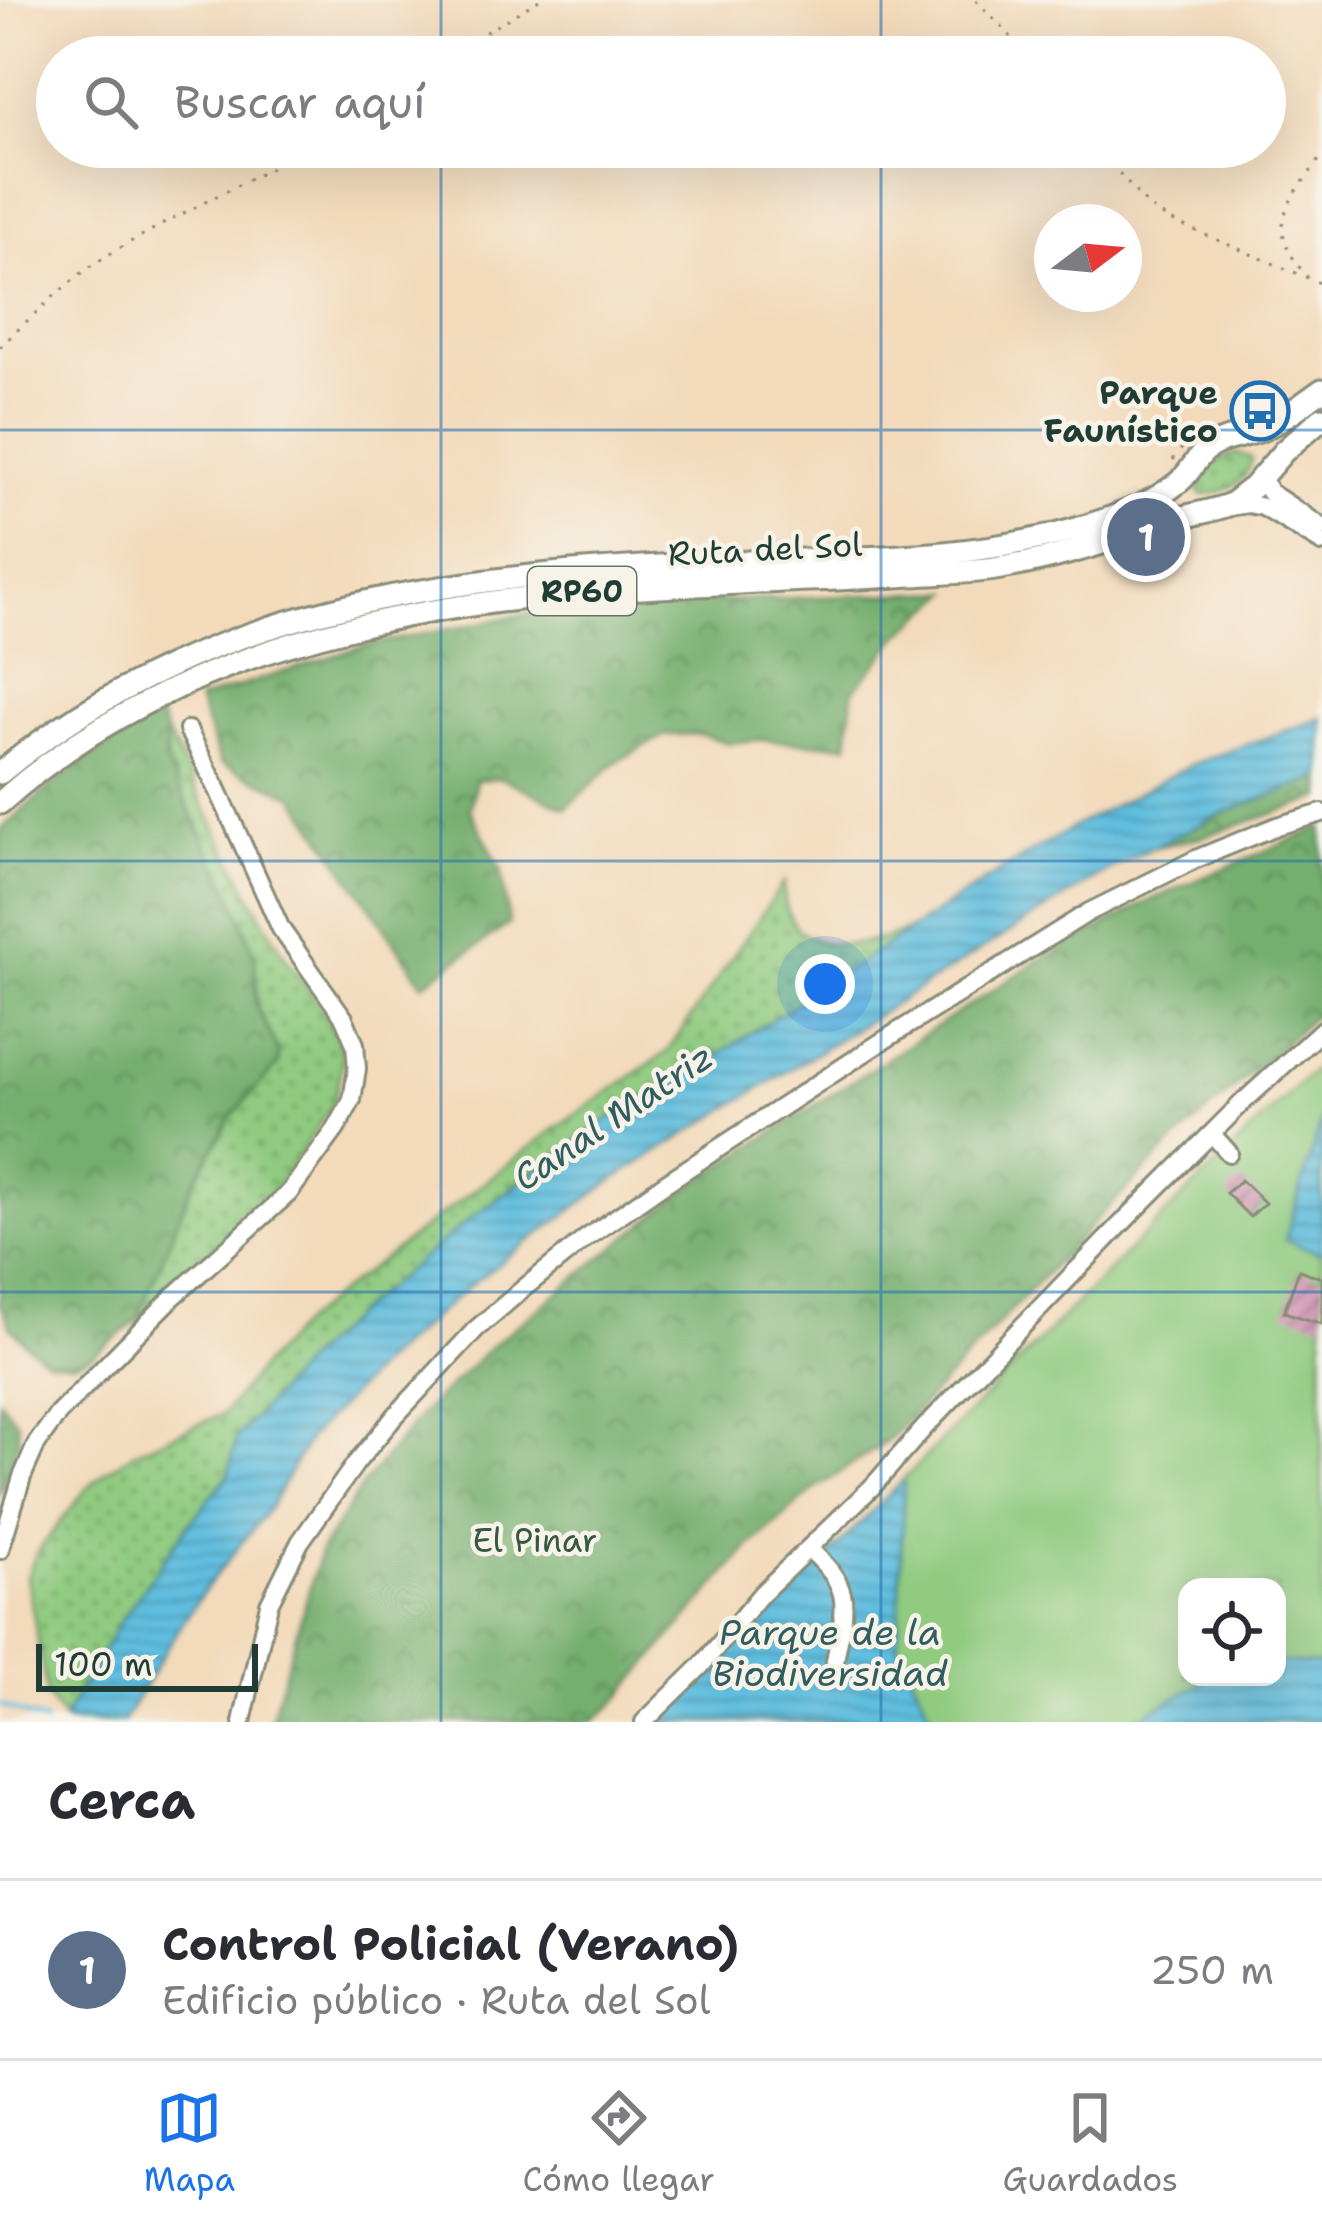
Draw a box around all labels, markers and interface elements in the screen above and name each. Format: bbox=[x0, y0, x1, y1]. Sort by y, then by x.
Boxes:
search box bbox=[36, 36, 1286, 168]
icon: search bbox=[78, 69, 144, 135]
text: Buscar aquí bbox=[174, 72, 426, 132]
north arrow bbox=[1034, 204, 1142, 312]
place label: Parque Faunístico bbox=[1044, 370, 1218, 453]
bus stop icon: Parque Faunístico bbox=[1229, 380, 1291, 442]
pin: 1 bbox=[1107, 492, 1185, 582]
street label: Ruta del Sol bbox=[667, 521, 863, 577]
road number: RP60 bbox=[528, 567, 636, 615]
your location bbox=[795, 954, 855, 1014]
water label: Canal Matriz bbox=[503, 1032, 723, 1202]
park label: El Pinar bbox=[473, 1518, 597, 1563]
map controls bbox=[1178, 1578, 1286, 1686]
button: locate bbox=[1178, 1578, 1286, 1686]
water label: Parque de la Biodiversidad bbox=[712, 1608, 948, 1698]
scale bar bbox=[36, 1638, 258, 1691]
text: 100 m bbox=[54, 1642, 153, 1687]
text: Cerca bbox=[48, 1766, 195, 1834]
text: Control Policial (Verano) bbox=[162, 1914, 739, 1974]
text: 1 bbox=[78, 1944, 96, 1996]
text: 250 m bbox=[1150, 1944, 1274, 1996]
text: Edificio público · Ruta del Sol bbox=[162, 1974, 710, 2026]
tab: Mapa bbox=[144, 2085, 235, 2202]
tab: Cómo llegar bbox=[523, 2085, 715, 2202]
tab: Guardados bbox=[1003, 2085, 1178, 2202]

